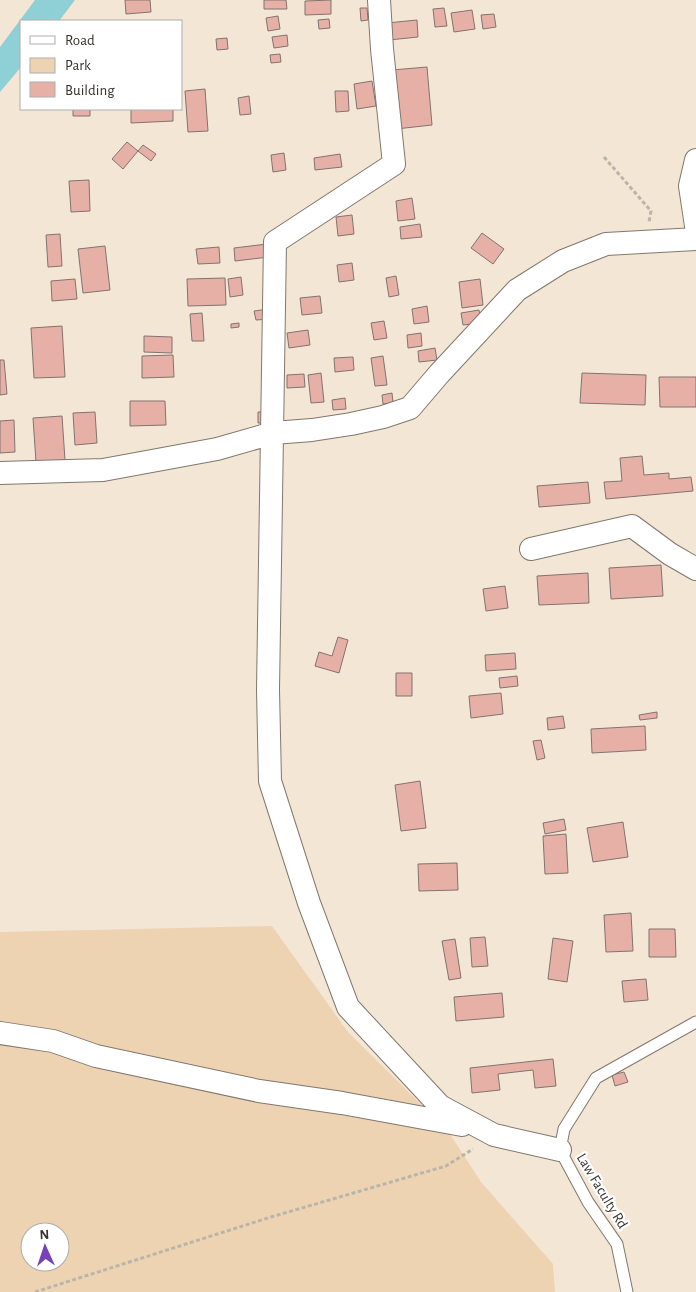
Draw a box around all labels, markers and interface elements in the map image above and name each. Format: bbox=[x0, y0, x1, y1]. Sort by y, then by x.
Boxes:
legend bbox=[20, 20, 182, 110]
text: Road bbox=[65, 33, 95, 48]
text: Park bbox=[65, 58, 91, 73]
text: Building bbox=[65, 83, 115, 98]
street label: Law Faculty Rd bbox=[574, 1151, 630, 1231]
north arrow bbox=[20, 1222, 70, 1272]
text: N bbox=[39, 1228, 50, 1242]

